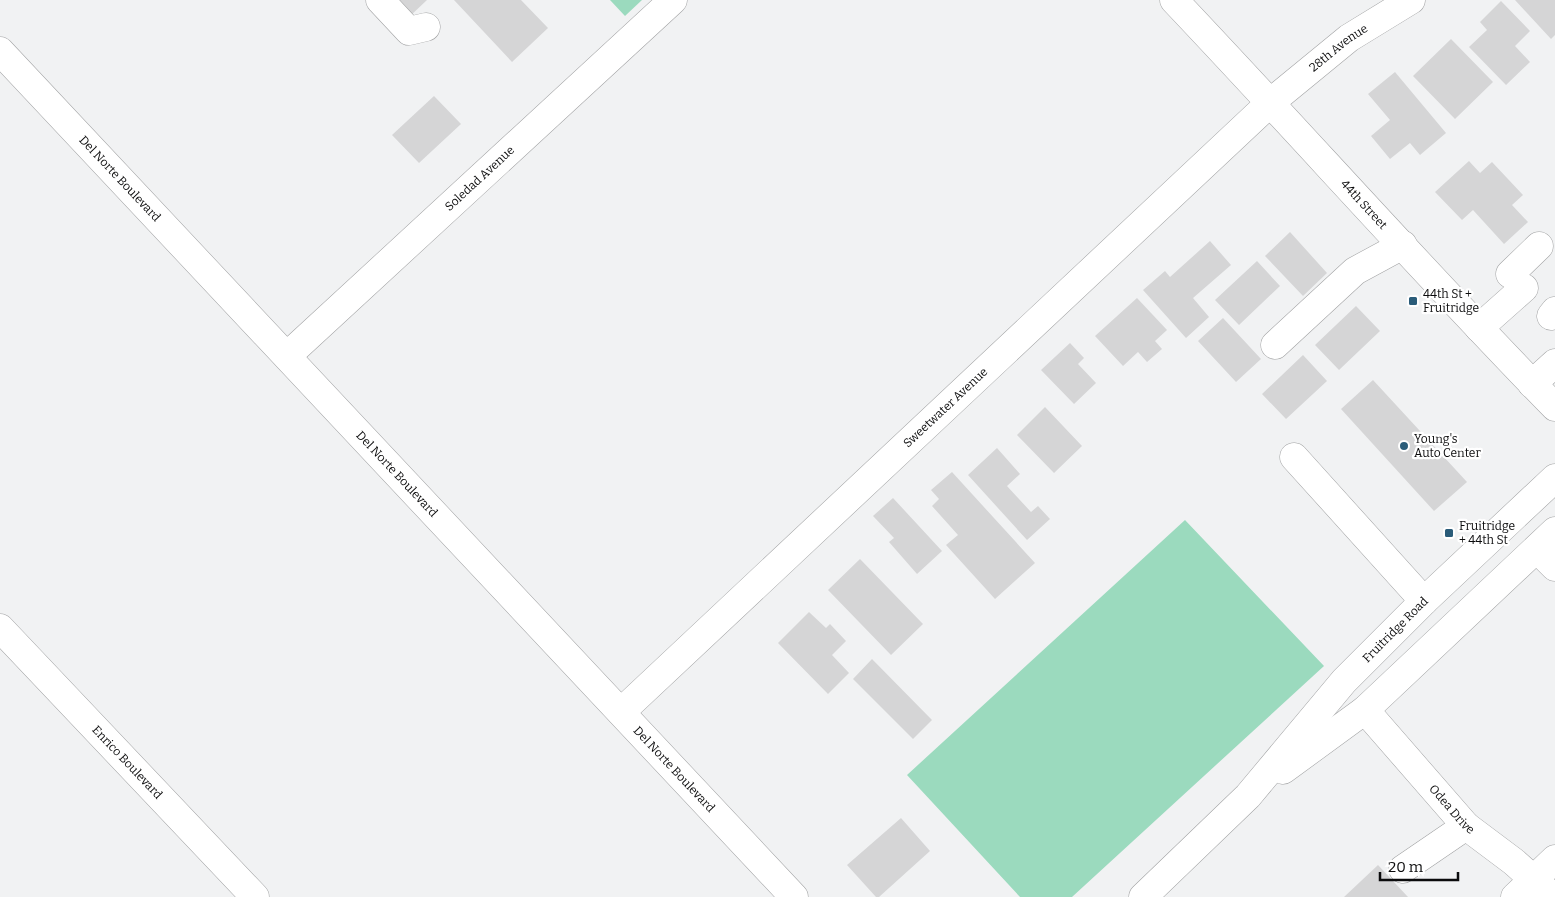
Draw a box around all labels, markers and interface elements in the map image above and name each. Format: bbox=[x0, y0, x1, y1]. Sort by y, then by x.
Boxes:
street label: 28th Avenue bbox=[1306, 21, 1370, 75]
street label: Del Norte Boulevard bbox=[76, 133, 163, 224]
street label: Soledad Avenue bbox=[442, 143, 517, 214]
street label: 44th Street bbox=[1338, 177, 1391, 232]
place label: 44th St + Fruitridge bbox=[1423, 287, 1479, 315]
marker: 44th St + Fruitridge bbox=[1407, 295, 1419, 307]
street label: Sweetwater Avenue bbox=[901, 365, 990, 450]
street label: Del Norte Boulevard bbox=[353, 428, 440, 520]
place label: Young's Auto Center bbox=[1414, 432, 1481, 460]
marker: Young's Auto Center bbox=[1398, 440, 1410, 452]
place label: Fruitridge + 44th St bbox=[1459, 519, 1515, 547]
marker: Fruitridge + 44th St bbox=[1443, 527, 1455, 539]
street label: Fruitridge Road bbox=[1360, 594, 1431, 665]
street label: Enrico Boulevard bbox=[89, 723, 165, 802]
street label: Del Norte Boulevard bbox=[631, 723, 718, 815]
street label: Odea Drive bbox=[1426, 782, 1477, 837]
scale bar bbox=[1380, 850, 1458, 882]
text: 20 m bbox=[1388, 858, 1424, 876]

